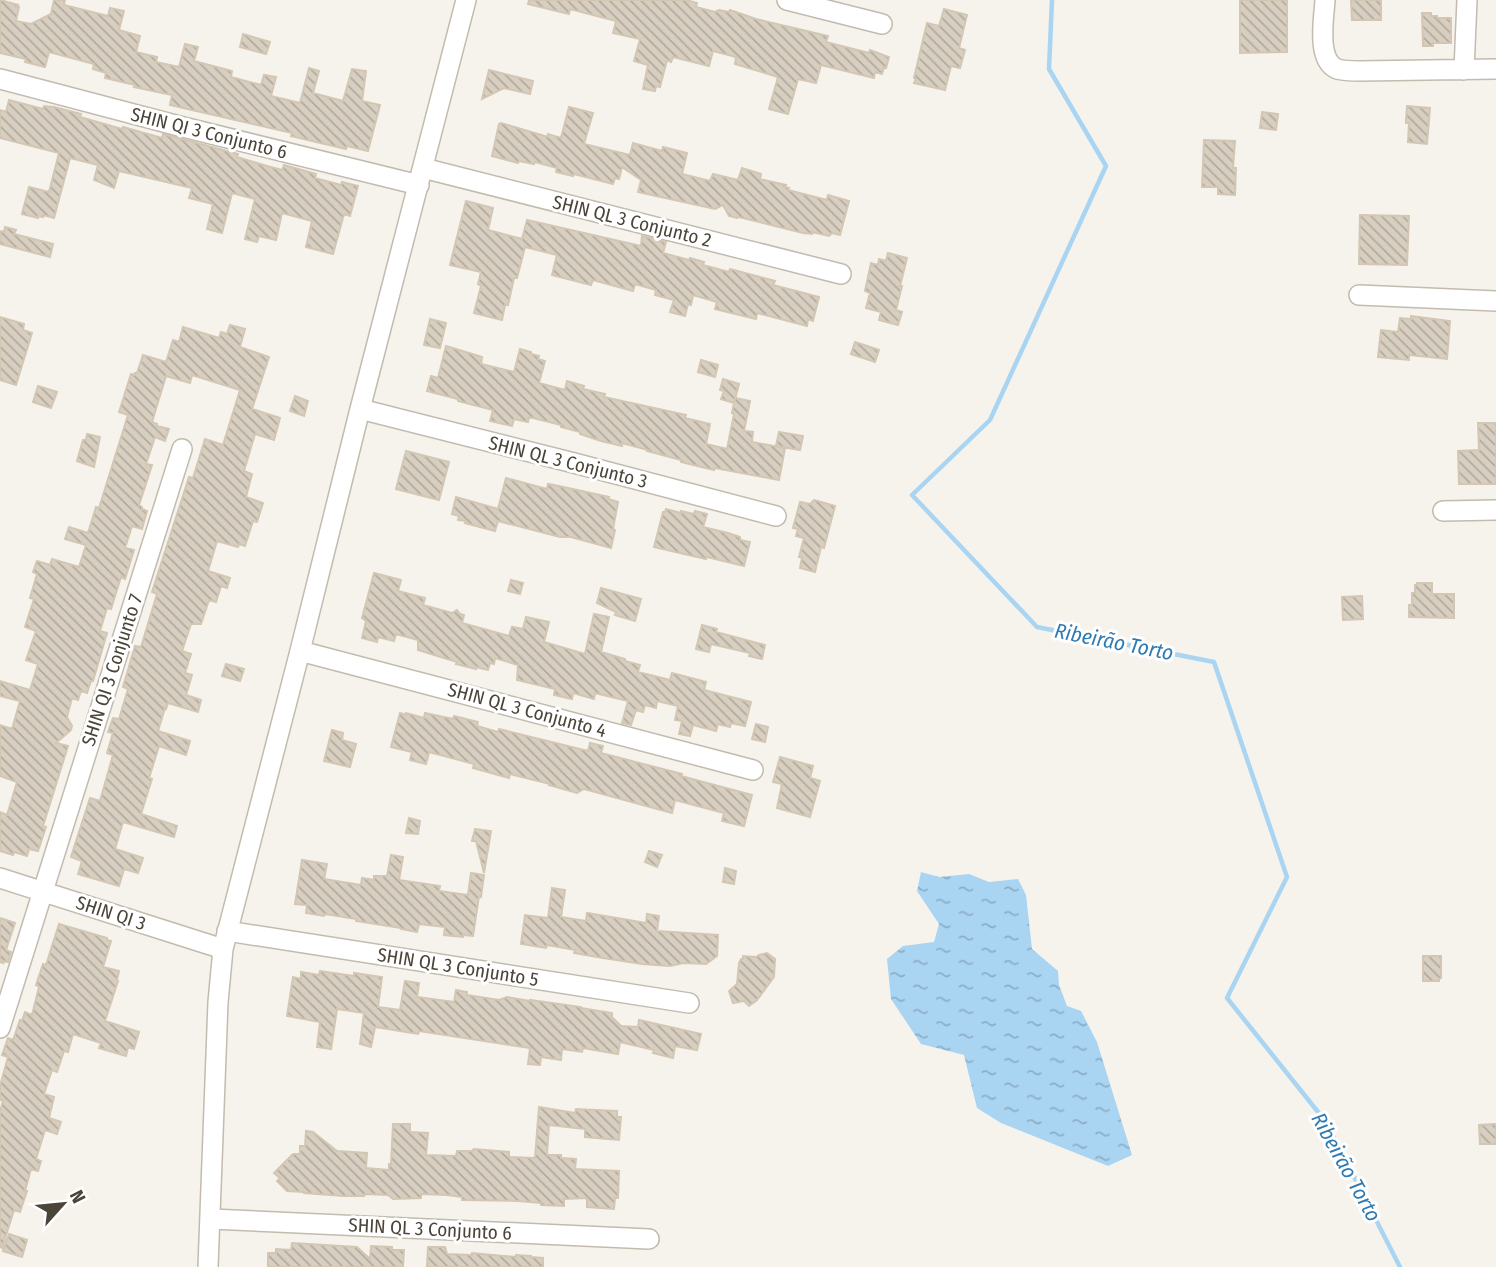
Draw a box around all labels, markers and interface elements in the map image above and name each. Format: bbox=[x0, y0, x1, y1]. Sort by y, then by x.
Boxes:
street label: SHIN QI 3 Conjunto 6 bbox=[129, 102, 289, 164]
street label: SHIN QL 3 Conjunto 2 bbox=[550, 190, 714, 252]
street label: SHIN QL 3 Conjunto 3 bbox=[486, 431, 650, 493]
street label: SHIN QI 3 Conjunto 7 bbox=[77, 591, 148, 749]
water label: Ribeirão Torto bbox=[1052, 618, 1176, 666]
street label: SHIN QL 3 Conjunto 4 bbox=[445, 678, 609, 742]
street label: SHIN QI 3 bbox=[73, 891, 149, 935]
street label: SHIN QL 3 Conjunto 5 bbox=[376, 943, 540, 991]
water label: Ribeirão Torto bbox=[1305, 1108, 1387, 1226]
north arrow bbox=[28, 1169, 98, 1239]
text: N bbox=[65, 1186, 91, 1207]
street label: SHIN QL 3 Conjunto 6 bbox=[348, 1213, 512, 1245]

